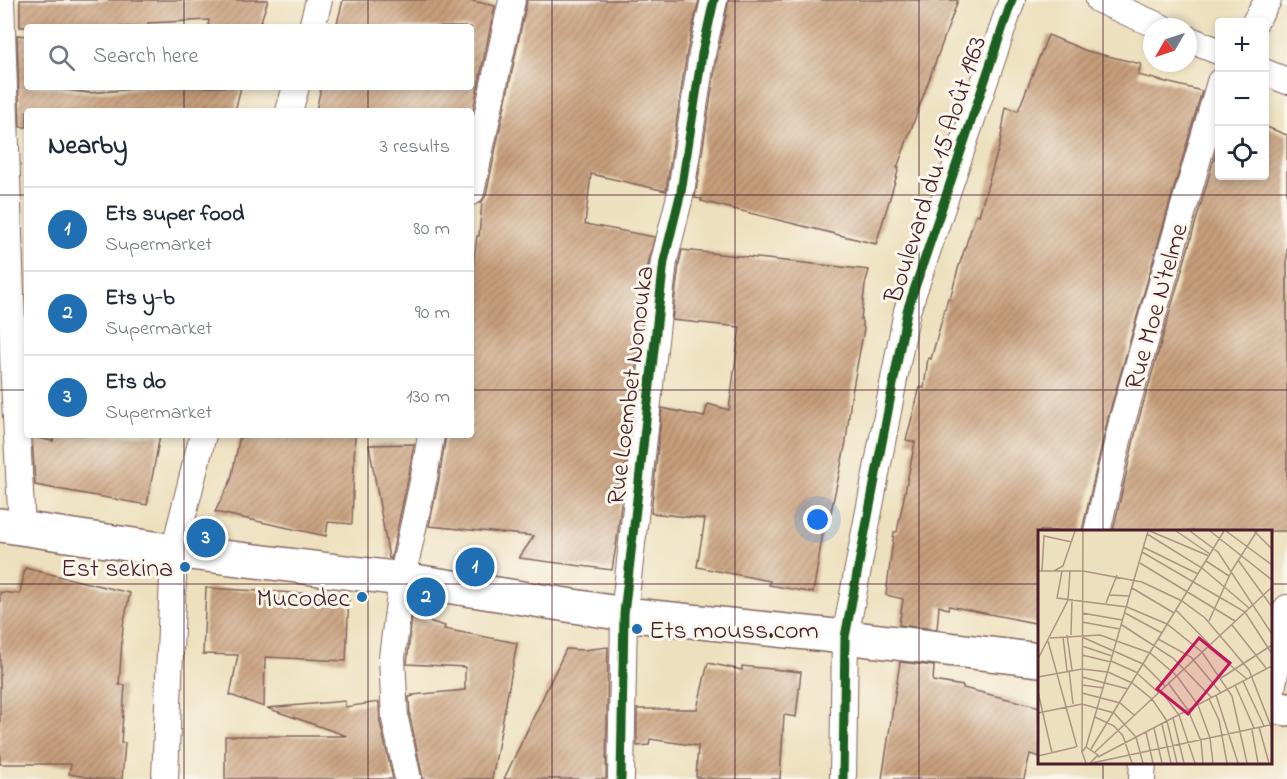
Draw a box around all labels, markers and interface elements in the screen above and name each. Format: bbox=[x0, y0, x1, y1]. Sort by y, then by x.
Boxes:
north arrow bbox=[1143, 18, 1197, 72]
map controls bbox=[1215, 18, 1269, 180]
button: + bbox=[1215, 18, 1269, 72]
search box bbox=[24, 24, 474, 90]
street label: Boulevard du 15 Août 1963 bbox=[875, 32, 998, 309]
icon: search bbox=[45, 41, 78, 74]
text: Search here bbox=[93, 41, 198, 73]
button: − bbox=[1215, 72, 1269, 126]
button: locate bbox=[1215, 126, 1269, 180]
text: Nearby bbox=[48, 128, 127, 166]
text: 3 results bbox=[380, 133, 450, 162]
text: Ets super food bbox=[105, 199, 244, 231]
text: 1 bbox=[64, 215, 71, 244]
text: 80 m bbox=[413, 215, 450, 244]
street label: Rue Moe N'telme bbox=[1116, 219, 1200, 395]
text: Supermarket bbox=[105, 231, 212, 260]
street label: Rue Loembet Nonouka bbox=[598, 264, 665, 507]
text: Ets y-b bbox=[105, 283, 175, 315]
text: 2 bbox=[63, 299, 72, 328]
text: 90 m bbox=[415, 299, 450, 328]
text: Supermarket bbox=[105, 315, 212, 344]
text: Ets do bbox=[105, 367, 166, 399]
text: 3 bbox=[63, 383, 72, 412]
text: 130 m bbox=[406, 383, 450, 412]
text: Supermarket bbox=[105, 399, 212, 428]
your location bbox=[803, 505, 832, 534]
pin: 3 bbox=[186, 516, 226, 560]
inset map bbox=[1038, 530, 1272, 764]
pin: 1 bbox=[456, 544, 494, 590]
place label: Est sekina bbox=[61, 551, 173, 589]
marker: Est sekina bbox=[178, 560, 192, 574]
pin: 2 bbox=[406, 574, 446, 620]
place label: Mucodec bbox=[257, 581, 350, 619]
marker: Mucodec bbox=[355, 590, 369, 604]
place label: Ets mouss.com bbox=[649, 613, 819, 651]
marker: Ets mouss.com bbox=[630, 622, 644, 636]

